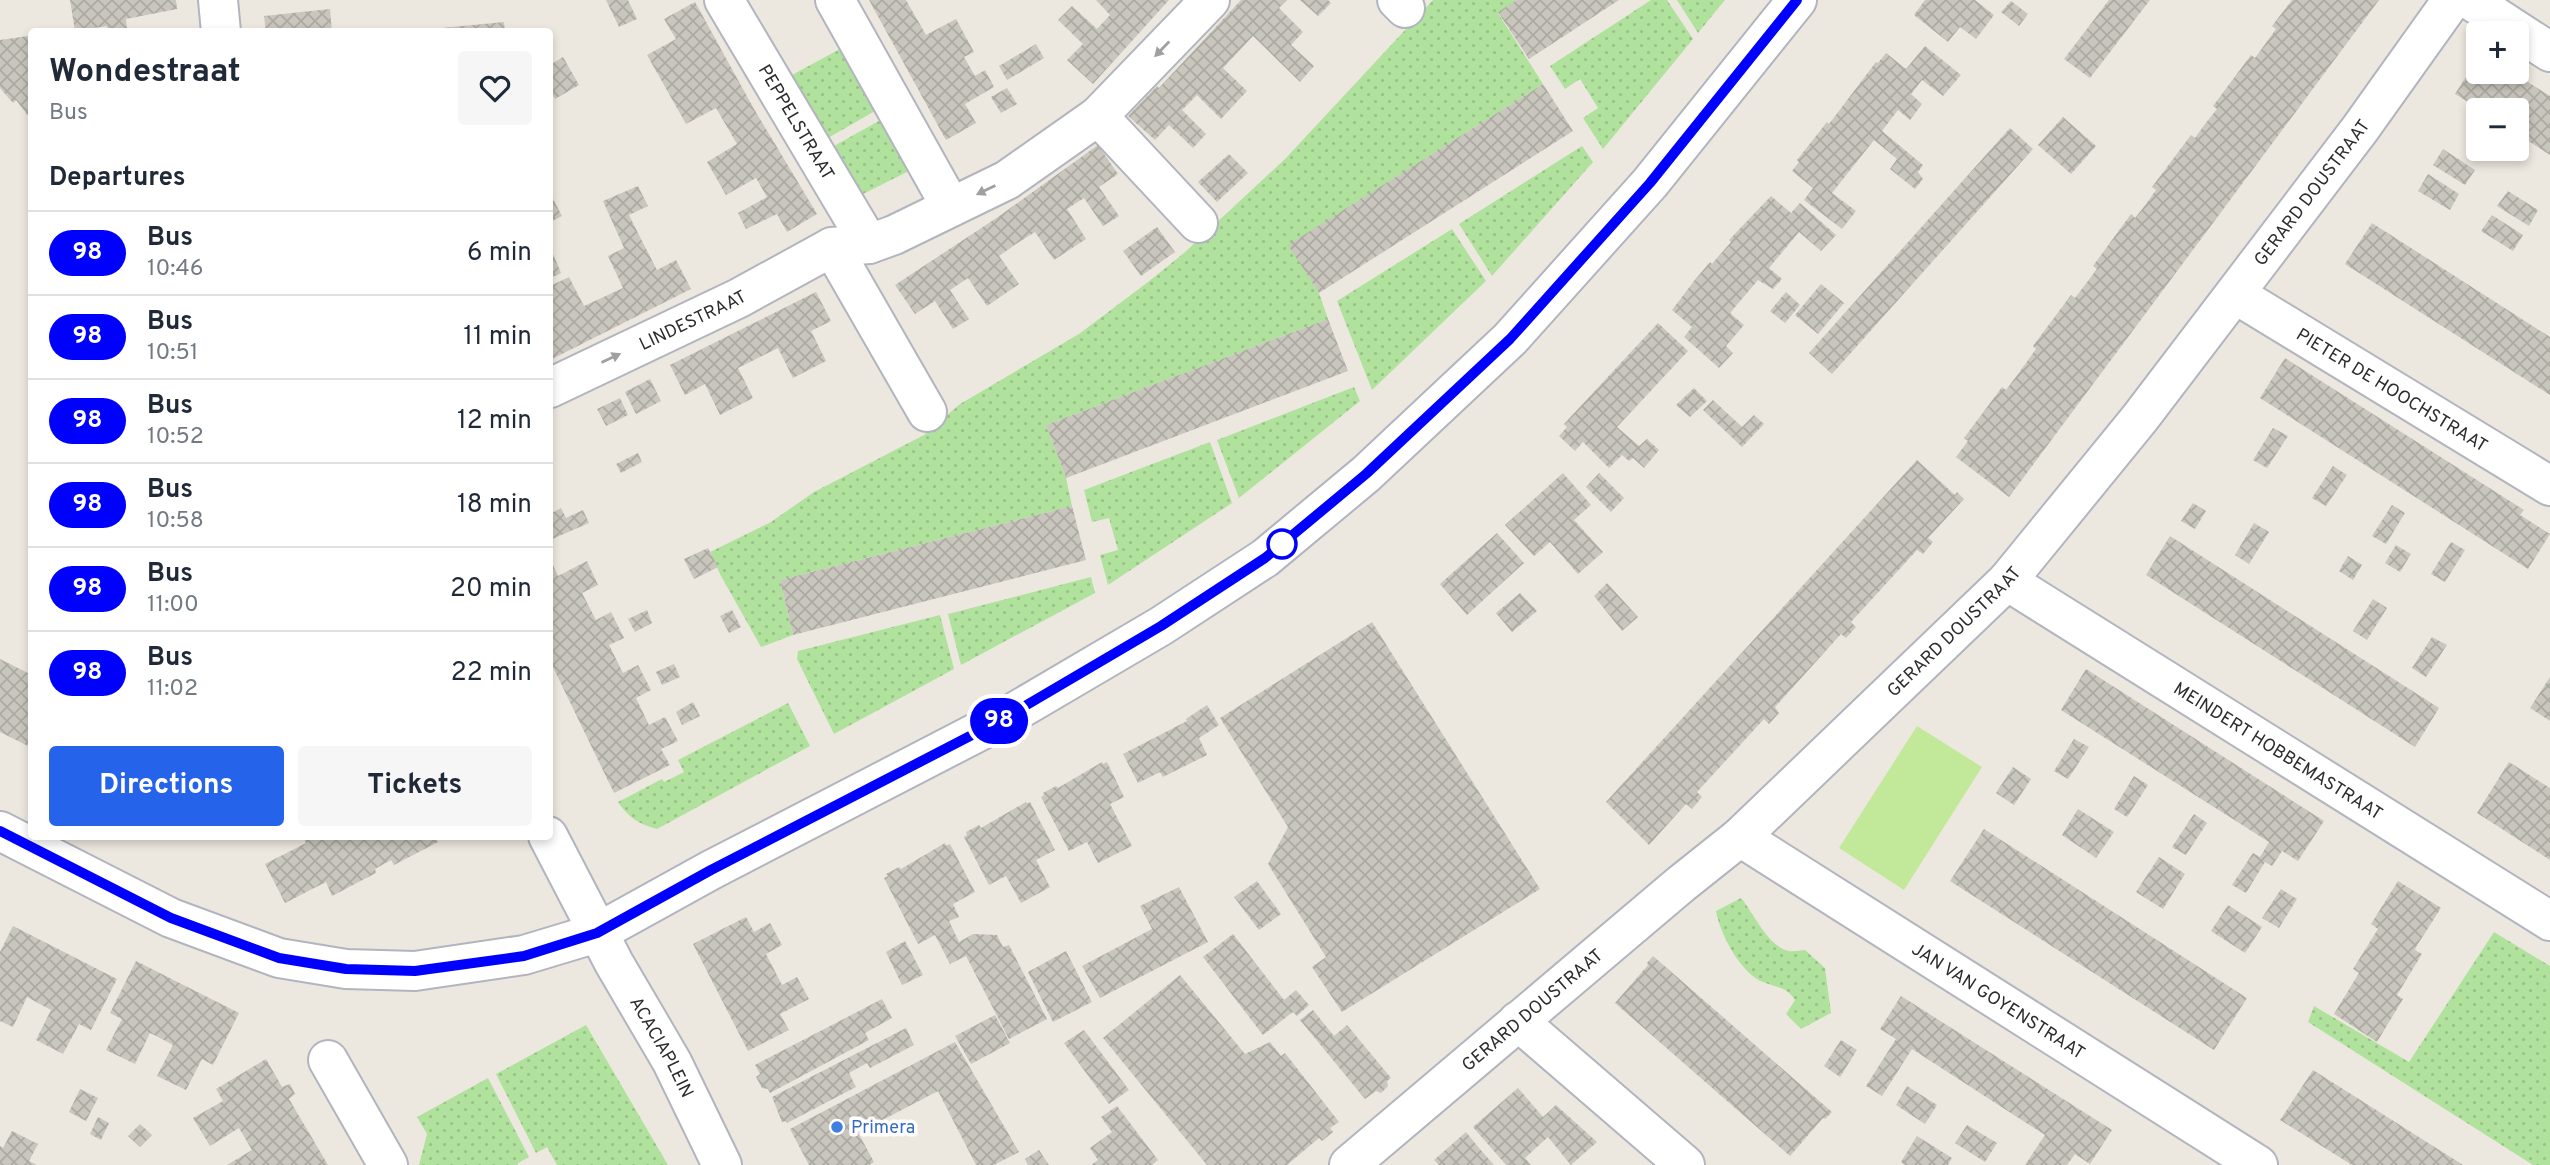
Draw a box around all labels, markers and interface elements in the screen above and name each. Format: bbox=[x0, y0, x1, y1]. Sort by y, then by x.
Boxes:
map controls bbox=[2466, 21, 2529, 161]
button: + bbox=[2466, 21, 2529, 84]
one-way arrow bbox=[1155, 40, 1171, 57]
button: heart bbox=[458, 51, 532, 125]
text: Wondestraat bbox=[49, 52, 241, 94]
street label: PEPPELSTRAAT bbox=[752, 61, 839, 185]
button: − bbox=[2466, 98, 2529, 161]
text: Bus bbox=[49, 99, 88, 128]
street label: GERARD DOUSTRAAT bbox=[2250, 116, 2376, 271]
text: Departures bbox=[49, 162, 186, 195]
one-way arrow bbox=[976, 184, 996, 196]
text: Bus bbox=[147, 222, 193, 255]
text: 6 min bbox=[467, 237, 532, 270]
text: 98 bbox=[73, 238, 102, 268]
text: 10:46 bbox=[147, 255, 204, 284]
street label: LINDESTRAAT bbox=[636, 286, 751, 357]
text: Bus bbox=[147, 306, 193, 339]
text: 11 min bbox=[463, 321, 532, 354]
text: 98 bbox=[73, 322, 102, 352]
street label: PIETER DE HOOCHSTRAAT bbox=[2291, 324, 2491, 458]
text: 10:51 bbox=[147, 339, 198, 368]
one-way arrow bbox=[601, 353, 621, 364]
text: Bus bbox=[147, 390, 193, 423]
text: 12 min bbox=[457, 405, 532, 438]
text: 98 bbox=[73, 406, 102, 436]
text: 10:52 bbox=[147, 423, 204, 452]
text: Bus bbox=[147, 474, 193, 507]
text: 18 min bbox=[457, 489, 532, 522]
text: 98 bbox=[73, 490, 102, 520]
text: 10:58 bbox=[147, 507, 204, 536]
unlabelled marker bbox=[1267, 529, 1297, 559]
text: Bus bbox=[147, 558, 193, 591]
street label: GERARD DOUSTRAAT bbox=[1883, 562, 2027, 703]
text: 20 min bbox=[450, 573, 532, 606]
text: 98 bbox=[73, 574, 102, 604]
text: 11:00 bbox=[147, 591, 199, 620]
text: Bus bbox=[147, 642, 193, 675]
text: 22 min bbox=[451, 657, 532, 690]
text: 98 bbox=[73, 658, 102, 688]
text: 11:02 bbox=[147, 675, 198, 704]
street label: MEINDERT HOBBEMASTRAAT bbox=[2169, 678, 2386, 826]
line badge: 98 bbox=[968, 698, 1030, 744]
text: 98 bbox=[984, 706, 1014, 736]
button: Directions bbox=[49, 746, 284, 826]
button: Tickets bbox=[298, 746, 532, 826]
street label: JAN VAN GOYENSTRAAT bbox=[1907, 938, 2089, 1065]
street label: GERARD DOUSTRAAT bbox=[1458, 945, 1609, 1077]
street label: ACACIAPLEIN bbox=[623, 993, 698, 1102]
place label: Primera bbox=[851, 1117, 915, 1140]
marker: Primera bbox=[829, 1119, 845, 1135]

